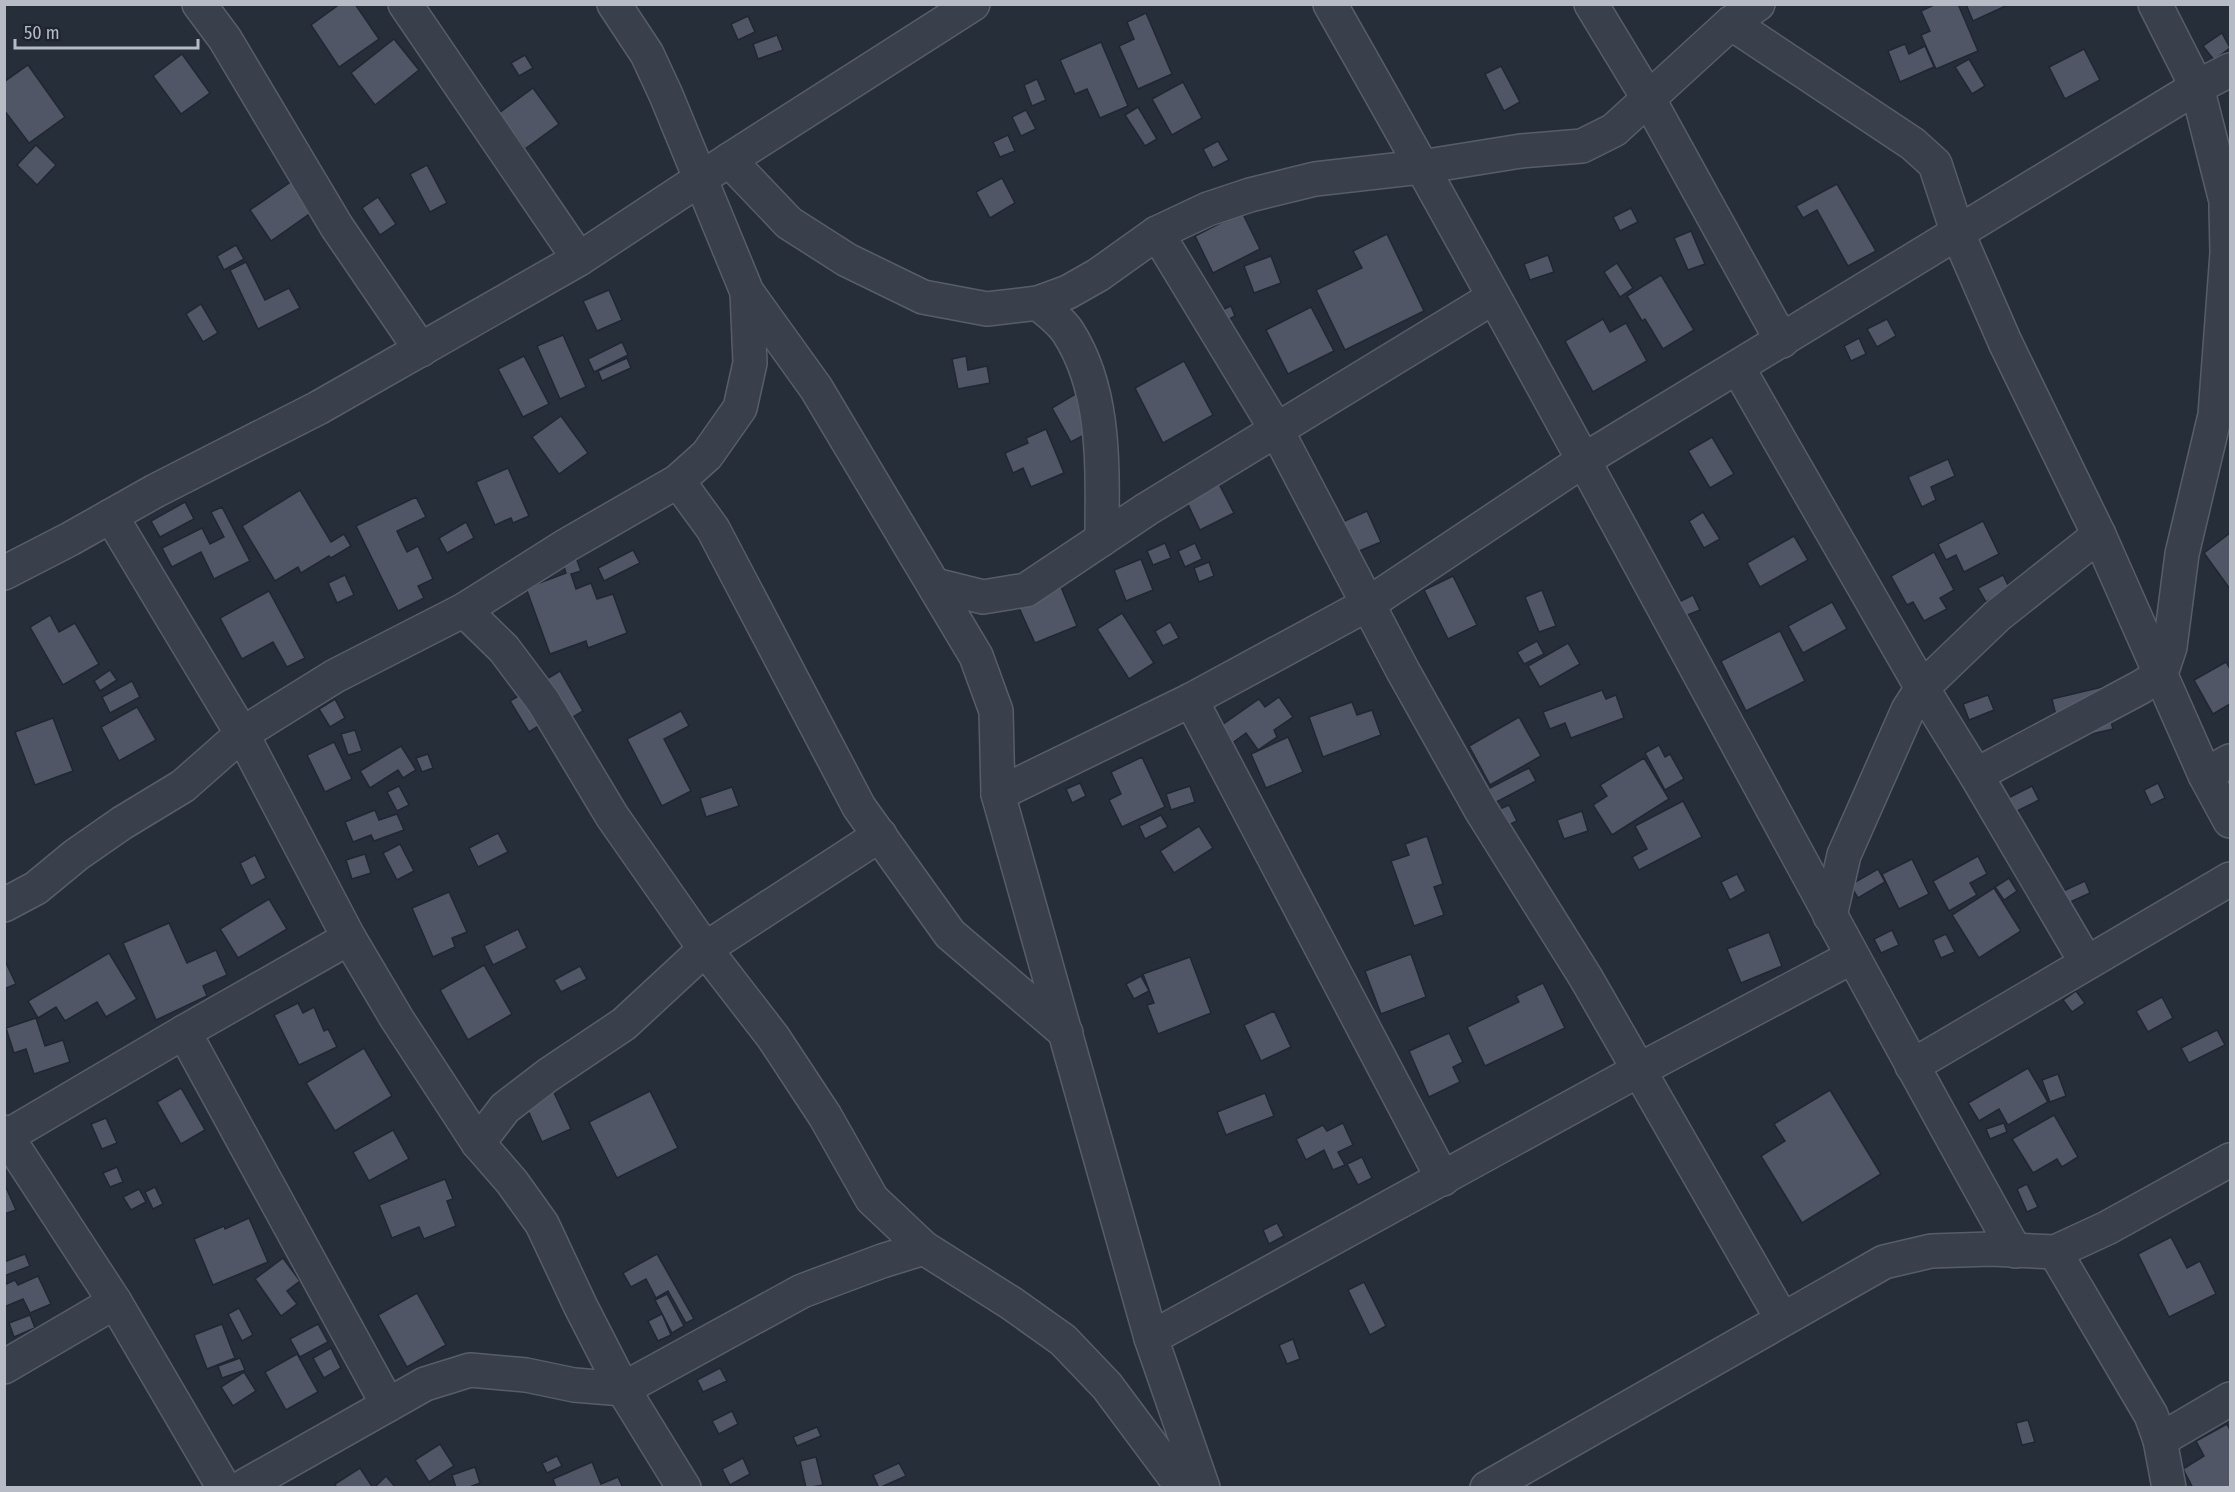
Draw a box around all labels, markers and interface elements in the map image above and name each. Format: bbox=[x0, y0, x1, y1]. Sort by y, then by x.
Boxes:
scale bar bbox=[15, 12, 198, 50]
text: 50 m bbox=[24, 22, 60, 44]

